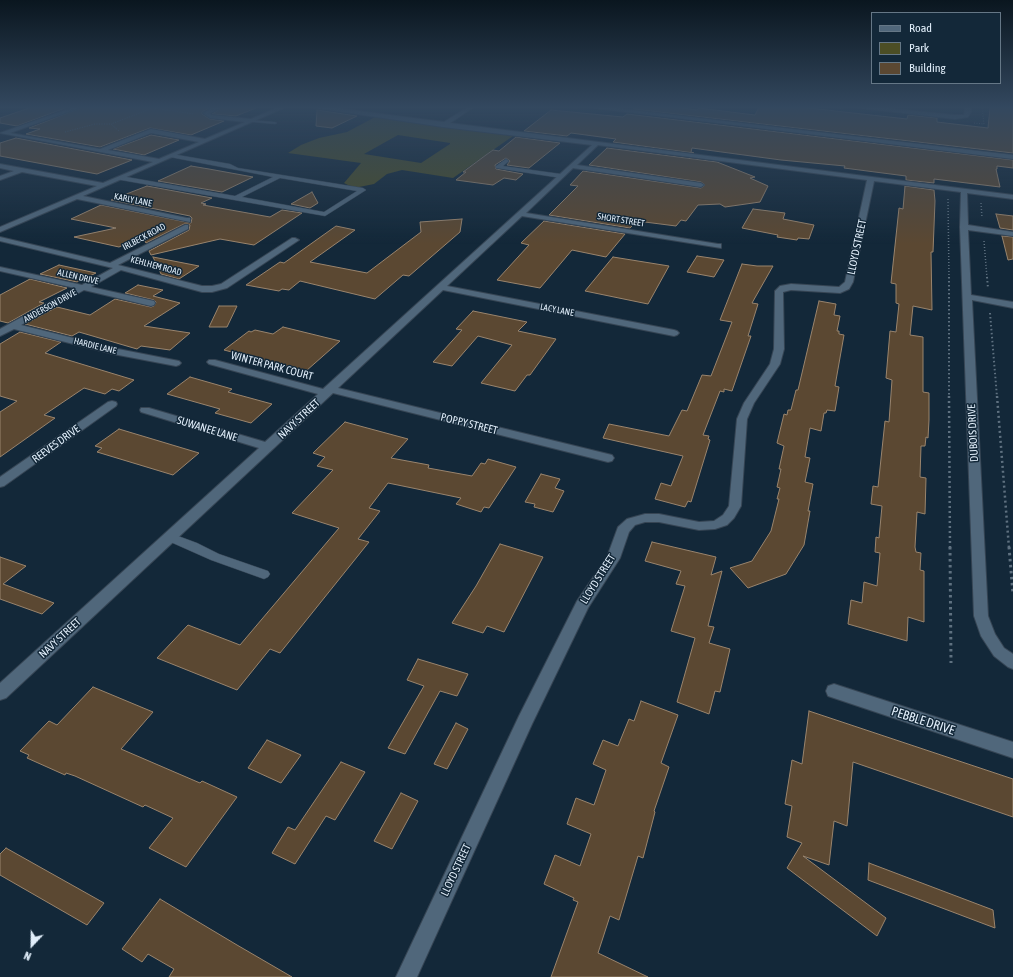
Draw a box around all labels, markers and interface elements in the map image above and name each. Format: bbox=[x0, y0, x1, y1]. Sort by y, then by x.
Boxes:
legend bbox=[871, 12, 1001, 84]
text: Road bbox=[909, 21, 932, 35]
text: Park bbox=[909, 41, 929, 55]
text: Building bbox=[909, 61, 946, 75]
street label: KARLY LANE bbox=[113, 191, 153, 209]
street label: SHORT STREET bbox=[597, 211, 645, 229]
street label: LLOYD STREET bbox=[845, 218, 869, 276]
street label: IRLBECK ROAD bbox=[121, 221, 167, 253]
street label: KEHLHEM ROAD bbox=[129, 254, 183, 278]
street label: ALLEN DRIVE bbox=[56, 267, 100, 287]
street label: ANDERSON DRIVE bbox=[22, 287, 78, 325]
street label: LACY LANE bbox=[539, 301, 575, 319]
street label: HARDIE LANE bbox=[73, 335, 117, 357]
street label: WINTER PARK COURT bbox=[229, 349, 315, 383]
street label: NAVY STREET bbox=[275, 396, 323, 442]
street label: DUBOIS DRIVE bbox=[965, 404, 981, 462]
street label: POPPY STREET bbox=[439, 411, 499, 437]
street label: SUWANEE LANE bbox=[175, 414, 239, 444]
street label: REEVES DRIVE bbox=[30, 422, 82, 466]
street label: LLOYD STREET bbox=[578, 552, 618, 606]
street label: NAVY STREET bbox=[36, 615, 84, 661]
street label: PEBBLE DRIVE bbox=[889, 703, 957, 739]
street label: LLOYD STREET bbox=[438, 842, 474, 898]
north arrow bbox=[12, 925, 52, 965]
text: N bbox=[22, 949, 33, 963]

